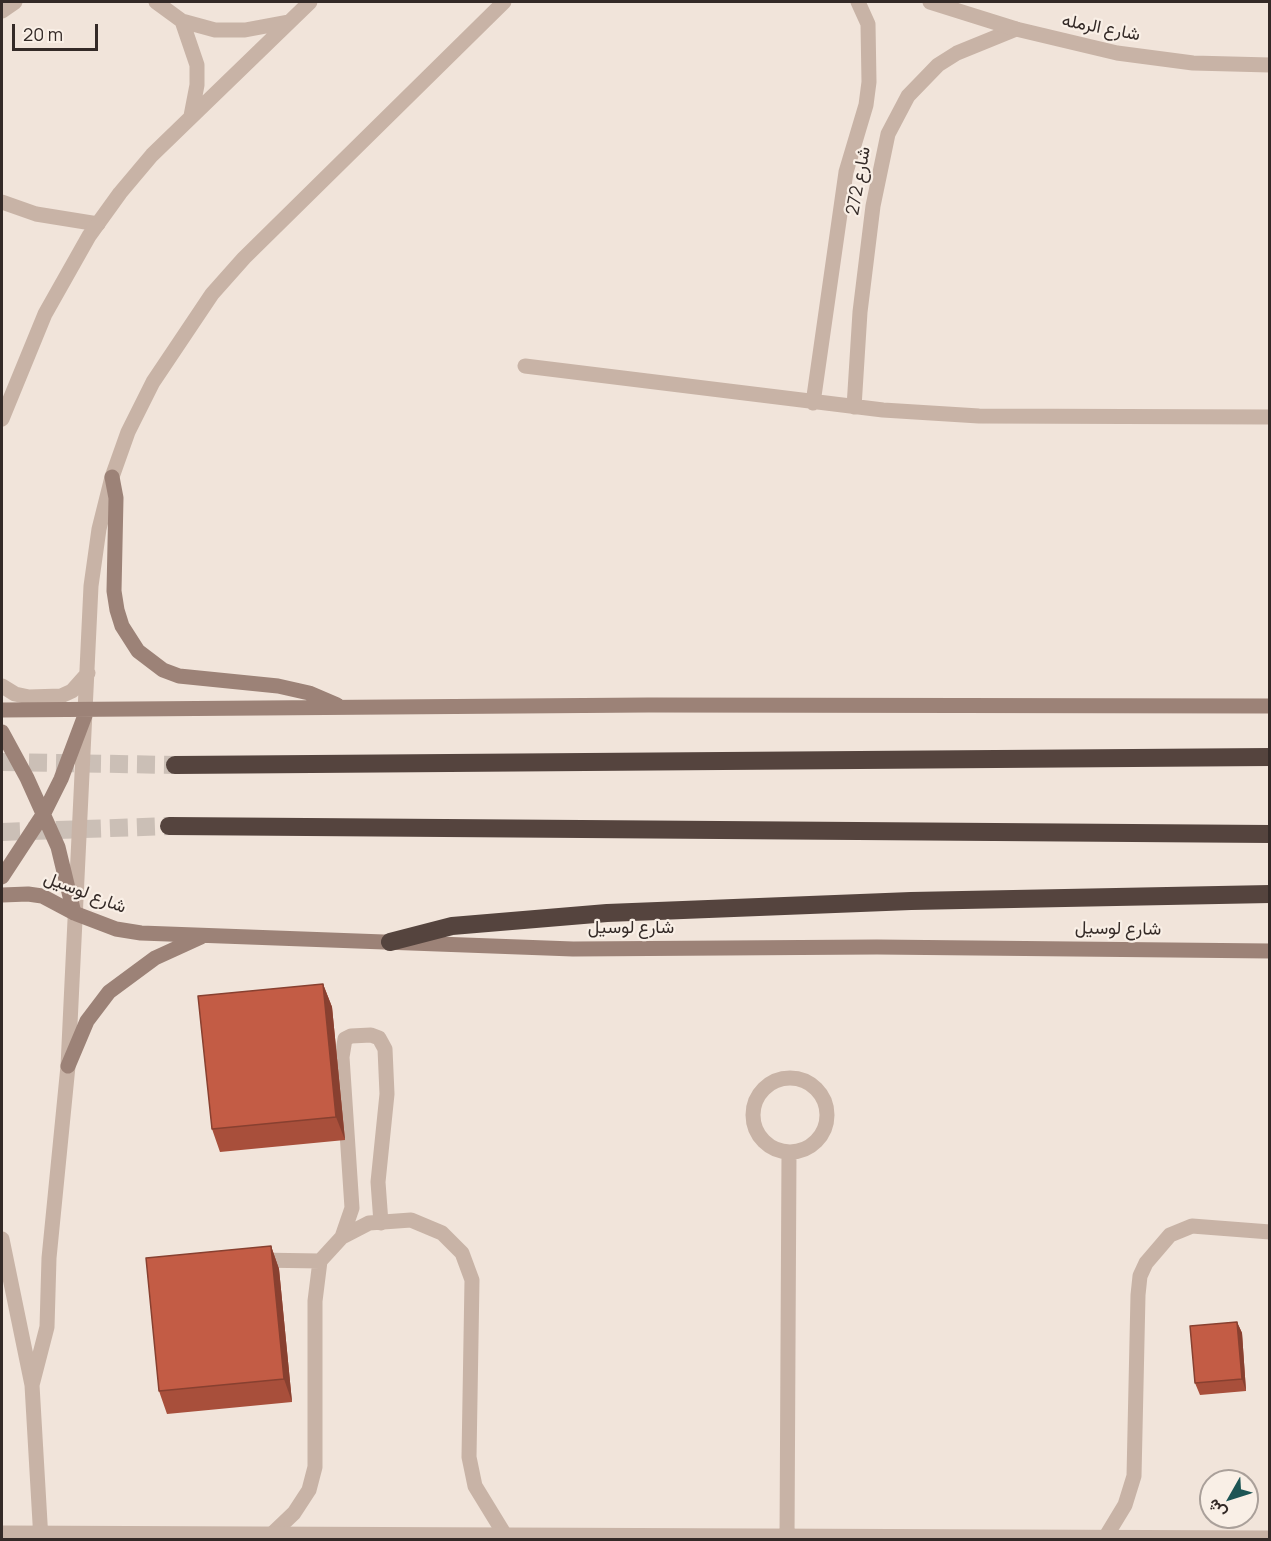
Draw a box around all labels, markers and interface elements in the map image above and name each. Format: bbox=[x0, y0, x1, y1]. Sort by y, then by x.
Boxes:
street label: شارع الرمله bbox=[1060, 10, 1142, 46]
scale bar bbox=[15, 12, 100, 50]
text: 20 m bbox=[23, 22, 63, 46]
street label: شارع 272 bbox=[842, 145, 876, 217]
street label: شارع لوسيل bbox=[41, 867, 129, 919]
street label: شارع لوسيل bbox=[588, 917, 674, 939]
street label: شارع لوسيل bbox=[1075, 917, 1161, 941]
north arrow bbox=[1199, 1469, 1259, 1529]
text: ش bbox=[1202, 1495, 1231, 1523]

